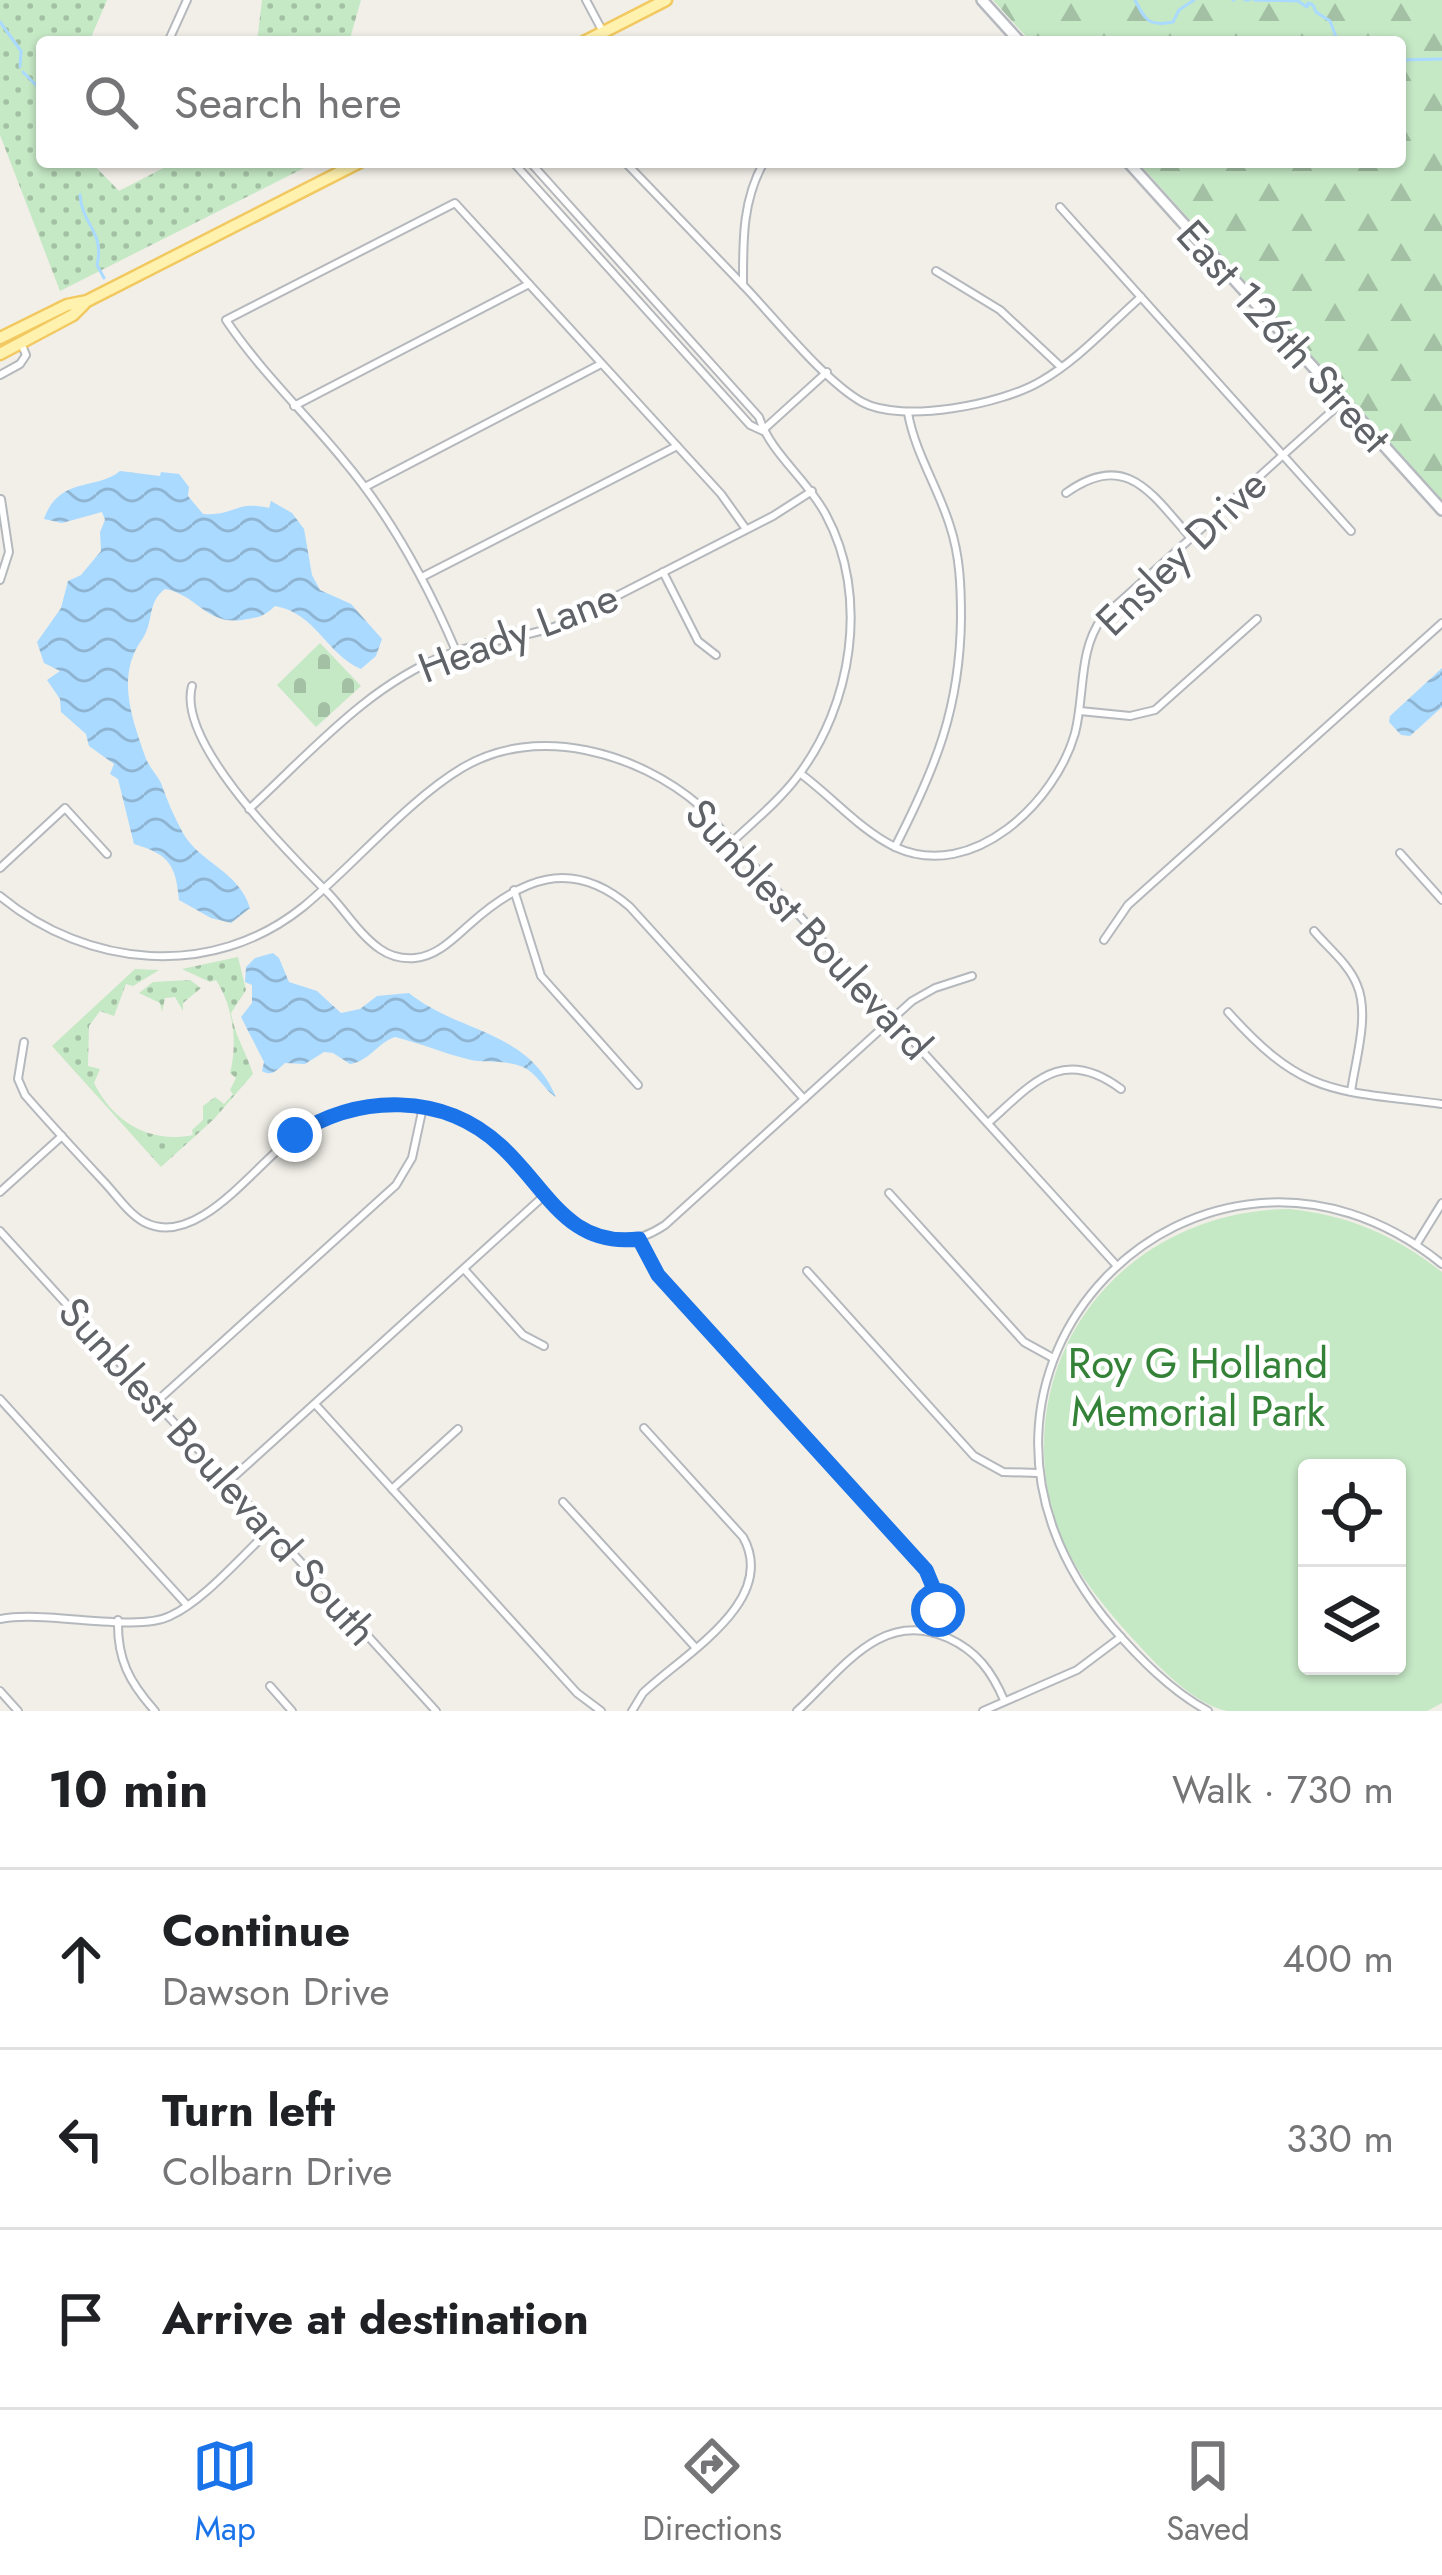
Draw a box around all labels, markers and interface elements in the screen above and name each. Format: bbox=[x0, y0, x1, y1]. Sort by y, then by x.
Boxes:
search box bbox=[36, 36, 1406, 168]
icon: search bbox=[78, 69, 144, 135]
text: Search here bbox=[174, 70, 402, 135]
street label: East 126th Street bbox=[1162, 206, 1405, 466]
street label: Ensley Drive bbox=[1082, 455, 1281, 650]
street label: Heady Lane bbox=[409, 566, 627, 699]
street label: Sunblest Boulevard bbox=[671, 785, 946, 1074]
route end bbox=[268, 1108, 322, 1162]
street label: Sunblest Boulevard South bbox=[44, 1283, 391, 1659]
park label: Roy G Holland Memorial Park bbox=[1068, 1333, 1328, 1442]
map controls bbox=[1298, 1459, 1406, 1675]
button: locate bbox=[1298, 1459, 1406, 1567]
button: layers bbox=[1298, 1567, 1406, 1675]
route start bbox=[911, 1583, 965, 1637]
text: 10 min bbox=[48, 1752, 208, 1826]
text: Walk · 730 m bbox=[1172, 1761, 1394, 1818]
text: Continue bbox=[162, 1898, 350, 1963]
icon: ahead bbox=[48, 1926, 114, 1992]
text: 400 m bbox=[1282, 1930, 1394, 1987]
text: Dawson Drive bbox=[162, 1963, 390, 2020]
text: Turn left bbox=[162, 2078, 335, 2143]
icon: left bbox=[48, 2106, 114, 2172]
text: 330 m bbox=[1286, 2110, 1394, 2167]
text: Colbarn Drive bbox=[162, 2143, 392, 2200]
icon: arrive bbox=[48, 2286, 114, 2352]
text: Arrive at destination bbox=[162, 2286, 589, 2351]
tab: Map bbox=[192, 2433, 258, 2552]
tab: Directions bbox=[642, 2433, 782, 2552]
tab: Saved bbox=[1166, 2433, 1250, 2552]

